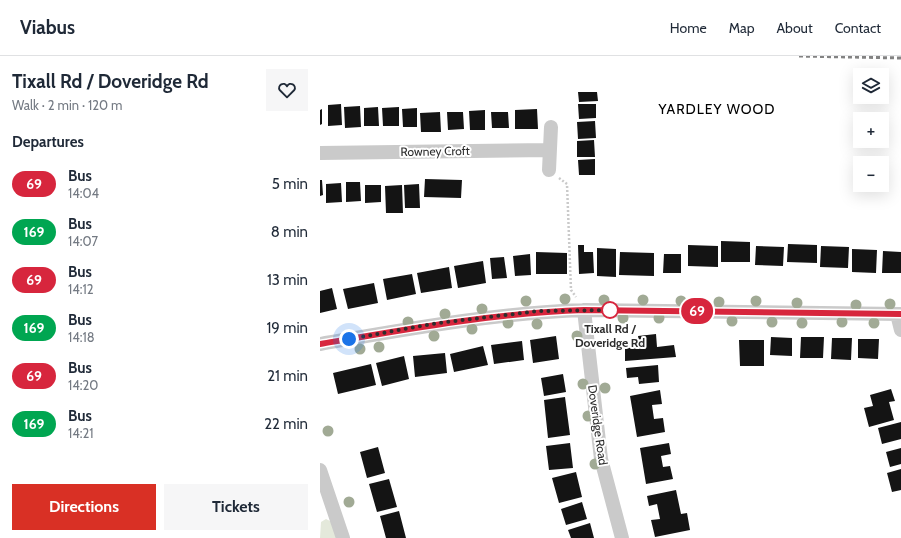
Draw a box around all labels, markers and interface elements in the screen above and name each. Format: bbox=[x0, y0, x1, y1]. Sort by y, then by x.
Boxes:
text: Viabus bbox=[20, 16, 75, 39]
text: Home bbox=[670, 19, 707, 37]
text: Map bbox=[729, 19, 754, 37]
text: About bbox=[776, 19, 813, 37]
text: Contact bbox=[835, 19, 881, 37]
map controls bbox=[853, 68, 889, 192]
button: layers bbox=[853, 68, 889, 104]
button: heart bbox=[266, 69, 308, 111]
text: Tixall Rd / Doveridge Rd bbox=[12, 70, 209, 93]
text: Walk · 2 min · 120 m bbox=[12, 97, 122, 113]
district label: YARDLEY WOOD bbox=[657, 100, 776, 118]
button: + bbox=[853, 112, 889, 148]
text: Departures bbox=[12, 133, 84, 151]
street label: Rowney Croft bbox=[400, 143, 470, 159]
button: − bbox=[853, 156, 889, 192]
text: Bus bbox=[68, 167, 92, 185]
text: 69 bbox=[26, 175, 42, 193]
text: 5 min bbox=[272, 175, 308, 193]
text: 14:04 bbox=[68, 185, 99, 201]
text: Bus bbox=[68, 215, 92, 233]
text: 169 bbox=[24, 223, 44, 241]
text: 8 min bbox=[271, 223, 308, 241]
text: 14:07 bbox=[68, 233, 98, 249]
text: Bus bbox=[68, 263, 92, 281]
text: 69 bbox=[26, 271, 42, 289]
text: 13 min bbox=[267, 271, 308, 289]
text: 14:12 bbox=[68, 281, 94, 297]
line badge: 69 bbox=[679, 298, 715, 324]
marker: Tixall Rd / Doveridge Rd bbox=[601, 301, 619, 319]
text: 69 bbox=[689, 302, 705, 320]
text: Bus bbox=[68, 311, 92, 329]
text: 169 bbox=[24, 319, 44, 337]
text: 19 min bbox=[266, 319, 308, 337]
place label: Tixall Rd / Doveridge Rd bbox=[575, 321, 645, 350]
text: 14:18 bbox=[68, 329, 95, 345]
your location bbox=[339, 329, 359, 349]
text: Bus bbox=[68, 359, 92, 377]
text: 69 bbox=[26, 367, 42, 385]
text: 21 min bbox=[267, 367, 308, 385]
text: 14:20 bbox=[68, 377, 98, 393]
street label: Doveridge Road bbox=[585, 384, 611, 466]
text: Bus bbox=[68, 407, 92, 425]
text: 169 bbox=[24, 415, 44, 433]
text: 22 min bbox=[264, 415, 308, 433]
text: 14:21 bbox=[68, 425, 94, 441]
button: Directions bbox=[12, 484, 156, 530]
button: Tickets bbox=[164, 484, 308, 530]

